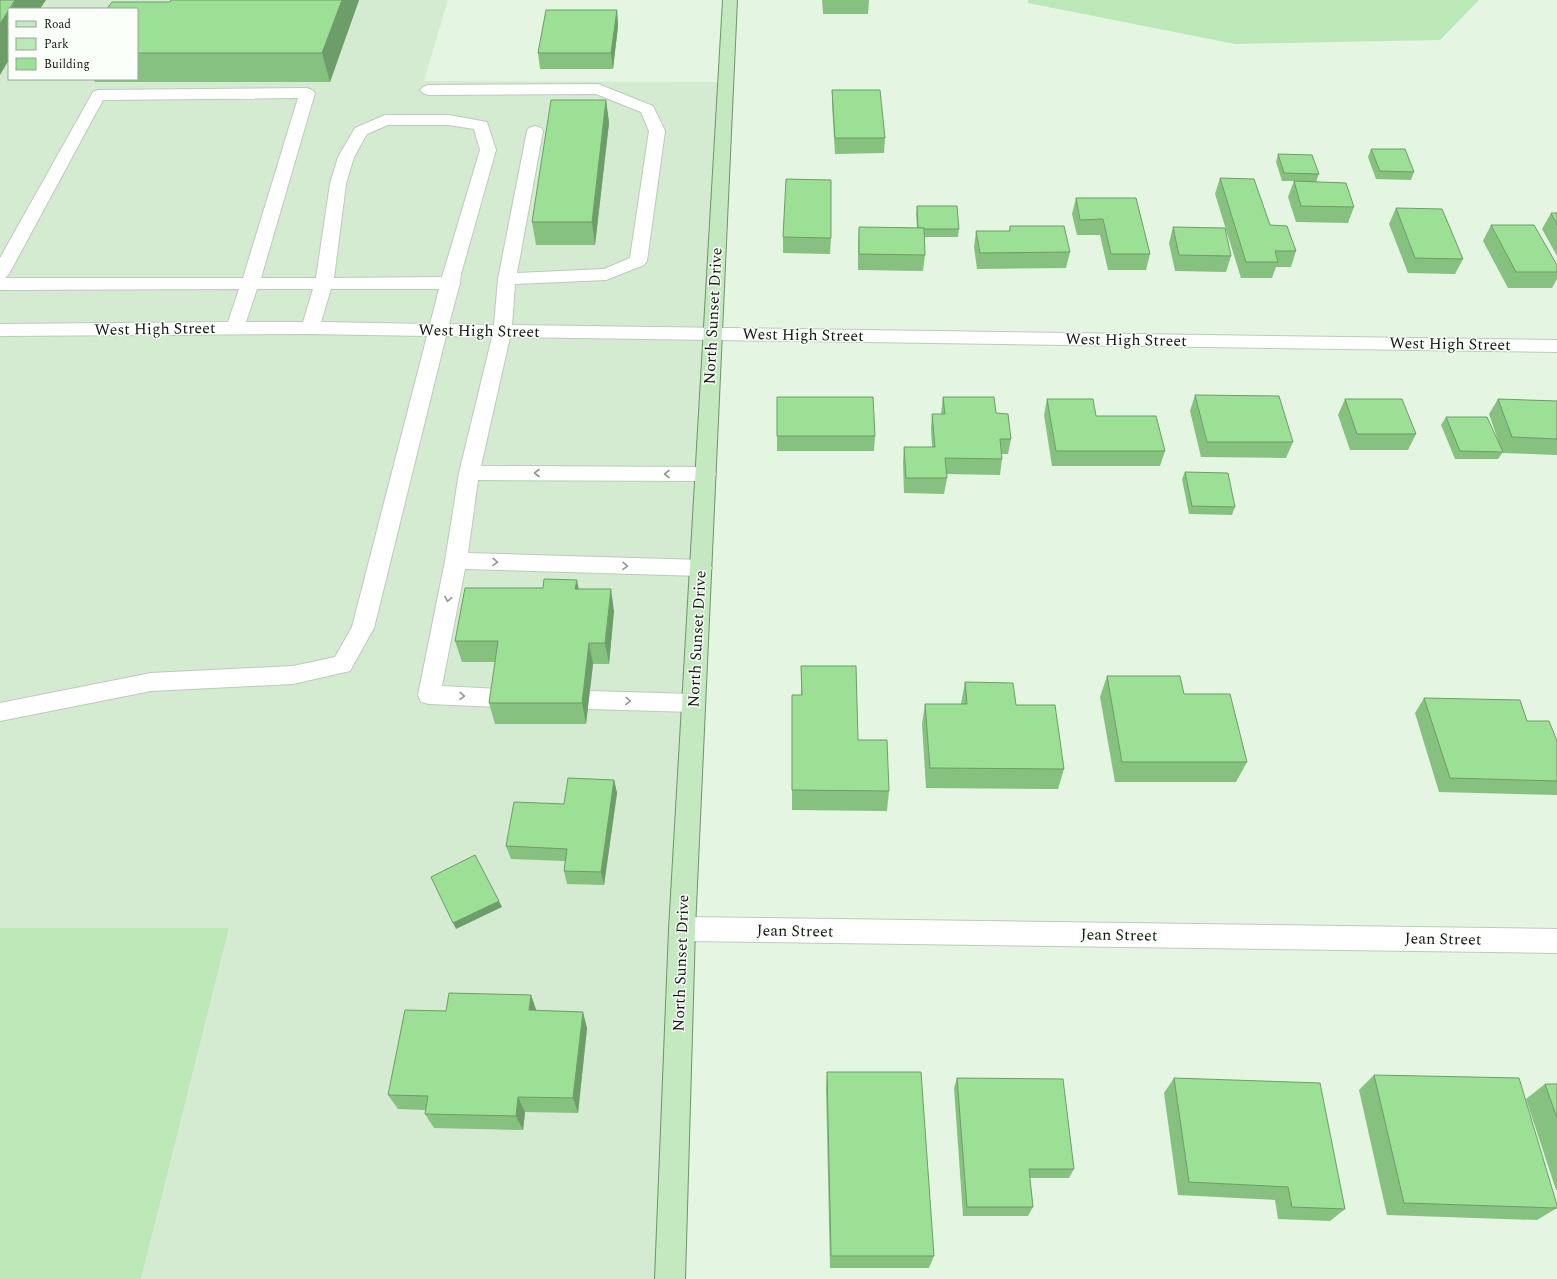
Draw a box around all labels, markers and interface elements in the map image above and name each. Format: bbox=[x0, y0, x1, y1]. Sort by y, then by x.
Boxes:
legend bbox=[8, 8, 138, 80]
text: Road bbox=[44, 15, 71, 34]
text: Park bbox=[44, 35, 69, 54]
text: Building bbox=[44, 55, 90, 74]
street label: North Sunset Drive bbox=[697, 247, 729, 385]
street label: West High Street bbox=[94, 316, 216, 342]
street label: West High Street bbox=[418, 318, 540, 344]
street label: West High Street bbox=[742, 322, 864, 348]
street label: West High Street bbox=[1065, 327, 1187, 353]
street label: West High Street bbox=[1389, 331, 1511, 357]
one-way arrow bbox=[534, 469, 540, 477]
one-way arrow bbox=[664, 470, 670, 478]
one-way arrow bbox=[492, 558, 498, 566]
one-way arrow bbox=[622, 561, 628, 570]
street label: North Sunset Drive bbox=[681, 570, 713, 708]
one-way arrow bbox=[444, 596, 453, 603]
one-way arrow bbox=[459, 692, 465, 700]
one-way arrow bbox=[625, 697, 631, 706]
street label: North Sunset Drive bbox=[667, 894, 695, 1032]
street label: Jean Street bbox=[756, 918, 834, 944]
street label: Jean Street bbox=[1080, 922, 1158, 948]
street label: Jean Street bbox=[1404, 926, 1482, 952]

